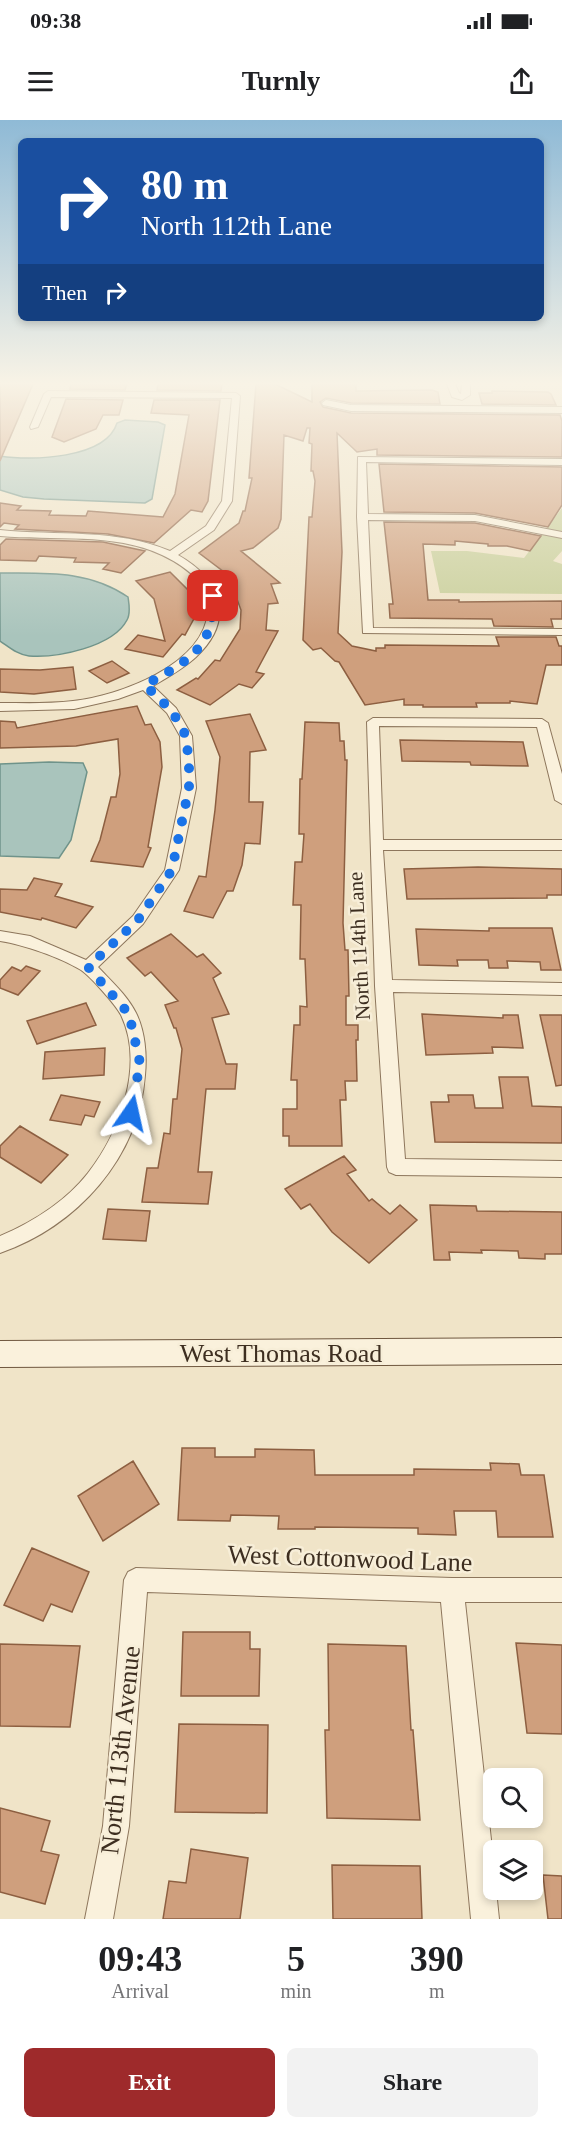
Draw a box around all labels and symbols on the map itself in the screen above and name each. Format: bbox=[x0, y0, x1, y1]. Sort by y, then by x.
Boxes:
pin bbox=[187, 570, 238, 621]
street label: North 114th Lane bbox=[343, 871, 375, 1021]
position arrow bbox=[99, 1081, 163, 1145]
street label: West Thomas Road bbox=[180, 1339, 382, 1368]
street label: West Cottonwood Lane bbox=[227, 1540, 473, 1577]
street label: North 113th Avenue bbox=[95, 1644, 146, 1856]

